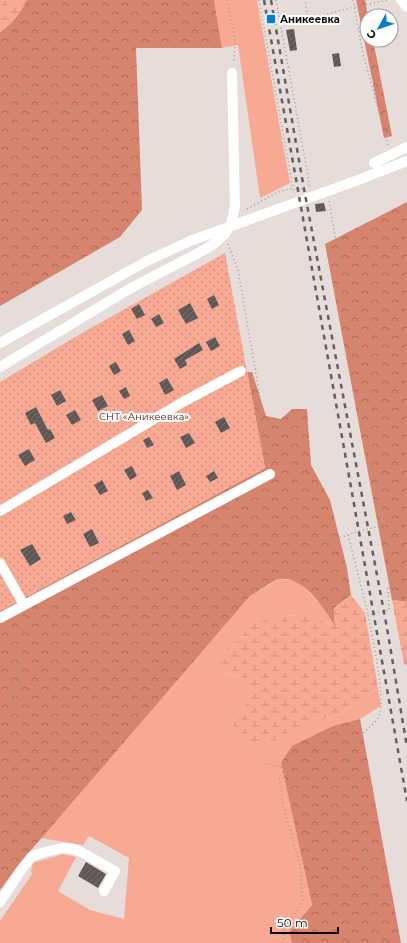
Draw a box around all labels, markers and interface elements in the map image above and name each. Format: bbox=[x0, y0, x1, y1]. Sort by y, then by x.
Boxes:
north arrow bbox=[359, 8, 399, 48]
marker: Аникеевка bbox=[265, 13, 277, 25]
place label: Аникеевка bbox=[280, 13, 340, 26]
text: С bbox=[363, 27, 379, 42]
park label: СНТ «Аникеевка» bbox=[99, 410, 189, 423]
scale bar bbox=[271, 909, 338, 935]
text: 50 m bbox=[277, 915, 308, 930]

